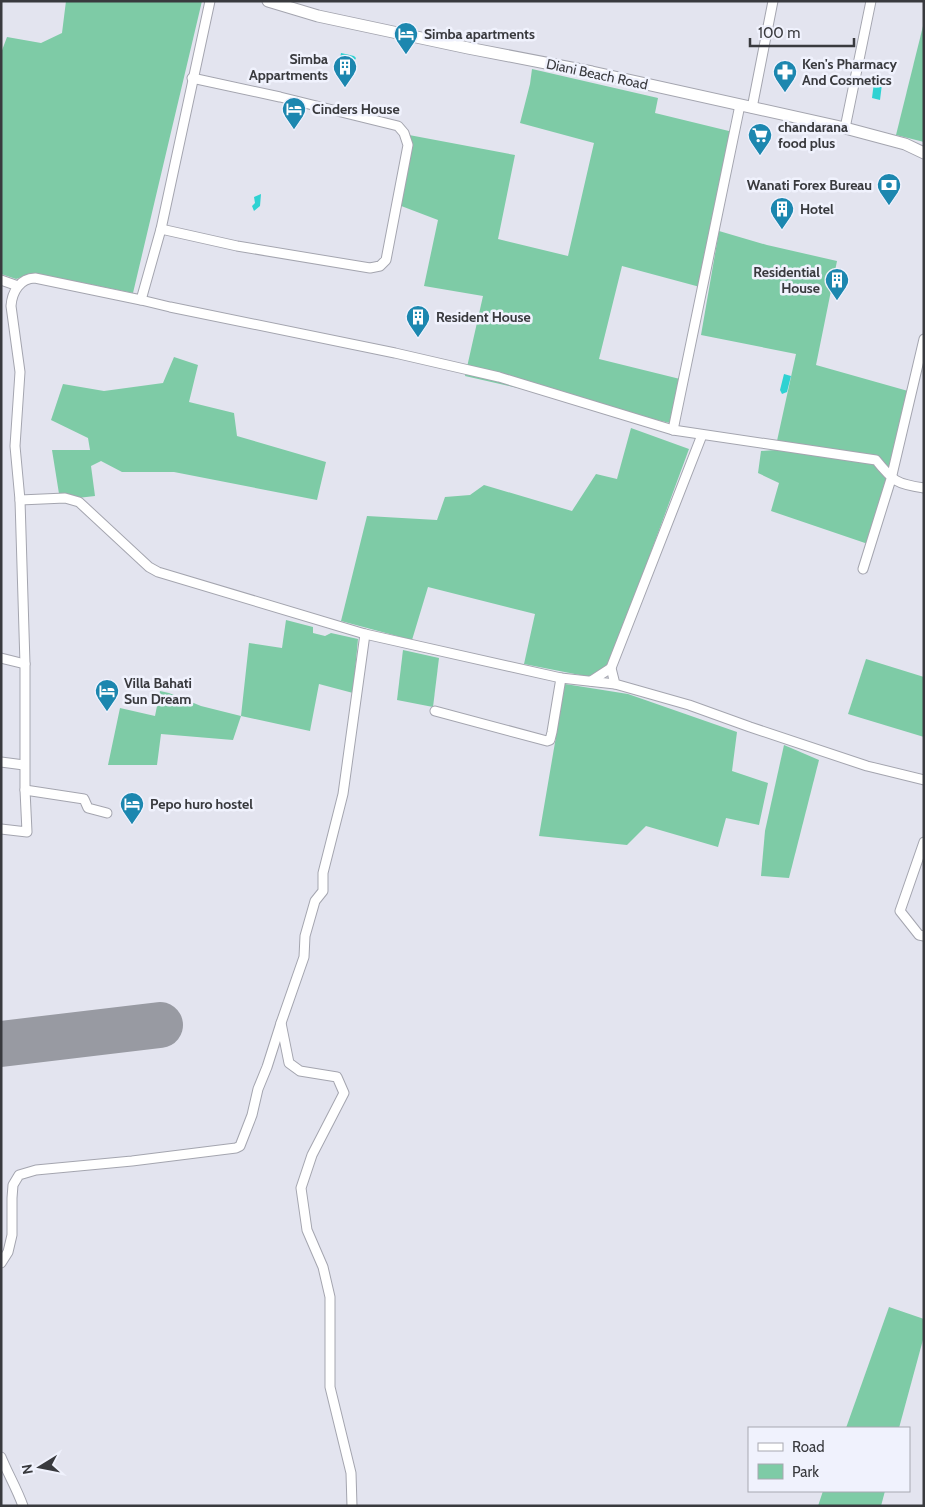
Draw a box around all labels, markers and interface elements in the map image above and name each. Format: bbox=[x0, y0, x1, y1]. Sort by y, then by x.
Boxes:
scale bar bbox=[750, 15, 854, 47]
hotel icon: Simba apartments bbox=[393, 21, 419, 55]
text: 100 m bbox=[758, 24, 800, 42]
place label: Simba apartments bbox=[424, 25, 535, 43]
place label: Simba Appartments bbox=[249, 50, 328, 84]
building icon: Simba Appartments bbox=[332, 54, 358, 88]
street label: Diani Beach Road bbox=[545, 54, 649, 94]
place label: Ken's Pharmacy And Cosmetics bbox=[802, 55, 898, 89]
pharmacy icon: Ken's Pharmacy And Cosmetics bbox=[772, 59, 798, 93]
hotel icon: Cinders House bbox=[281, 96, 307, 130]
place label: Cinders House bbox=[312, 100, 400, 118]
place label: chandarana food plus bbox=[778, 118, 848, 152]
supermarket icon: chandarana food plus bbox=[747, 122, 773, 156]
bank icon: Wanati Forex Bureau bbox=[876, 172, 902, 206]
place label: Wanati Forex Bureau bbox=[747, 176, 872, 194]
building icon: Hotel bbox=[769, 196, 795, 230]
place label: Hotel bbox=[800, 200, 834, 218]
place label: Residential House bbox=[753, 263, 820, 297]
building icon: Residential House bbox=[824, 267, 850, 301]
building icon: Resident House bbox=[405, 304, 431, 338]
place label: Resident House bbox=[436, 308, 531, 326]
place label: Villa Bahati Sun Dream bbox=[124, 674, 192, 708]
hotel icon: Villa Bahati Sun Dream bbox=[94, 678, 120, 712]
hotel icon: Pepo huro hostel bbox=[119, 791, 145, 825]
place label: Pepo huro hostel bbox=[150, 795, 253, 813]
legend bbox=[748, 1427, 910, 1492]
text: Road bbox=[792, 1438, 825, 1456]
north arrow bbox=[15, 1442, 65, 1492]
text: N bbox=[17, 1463, 37, 1476]
text: Park bbox=[792, 1463, 819, 1481]

